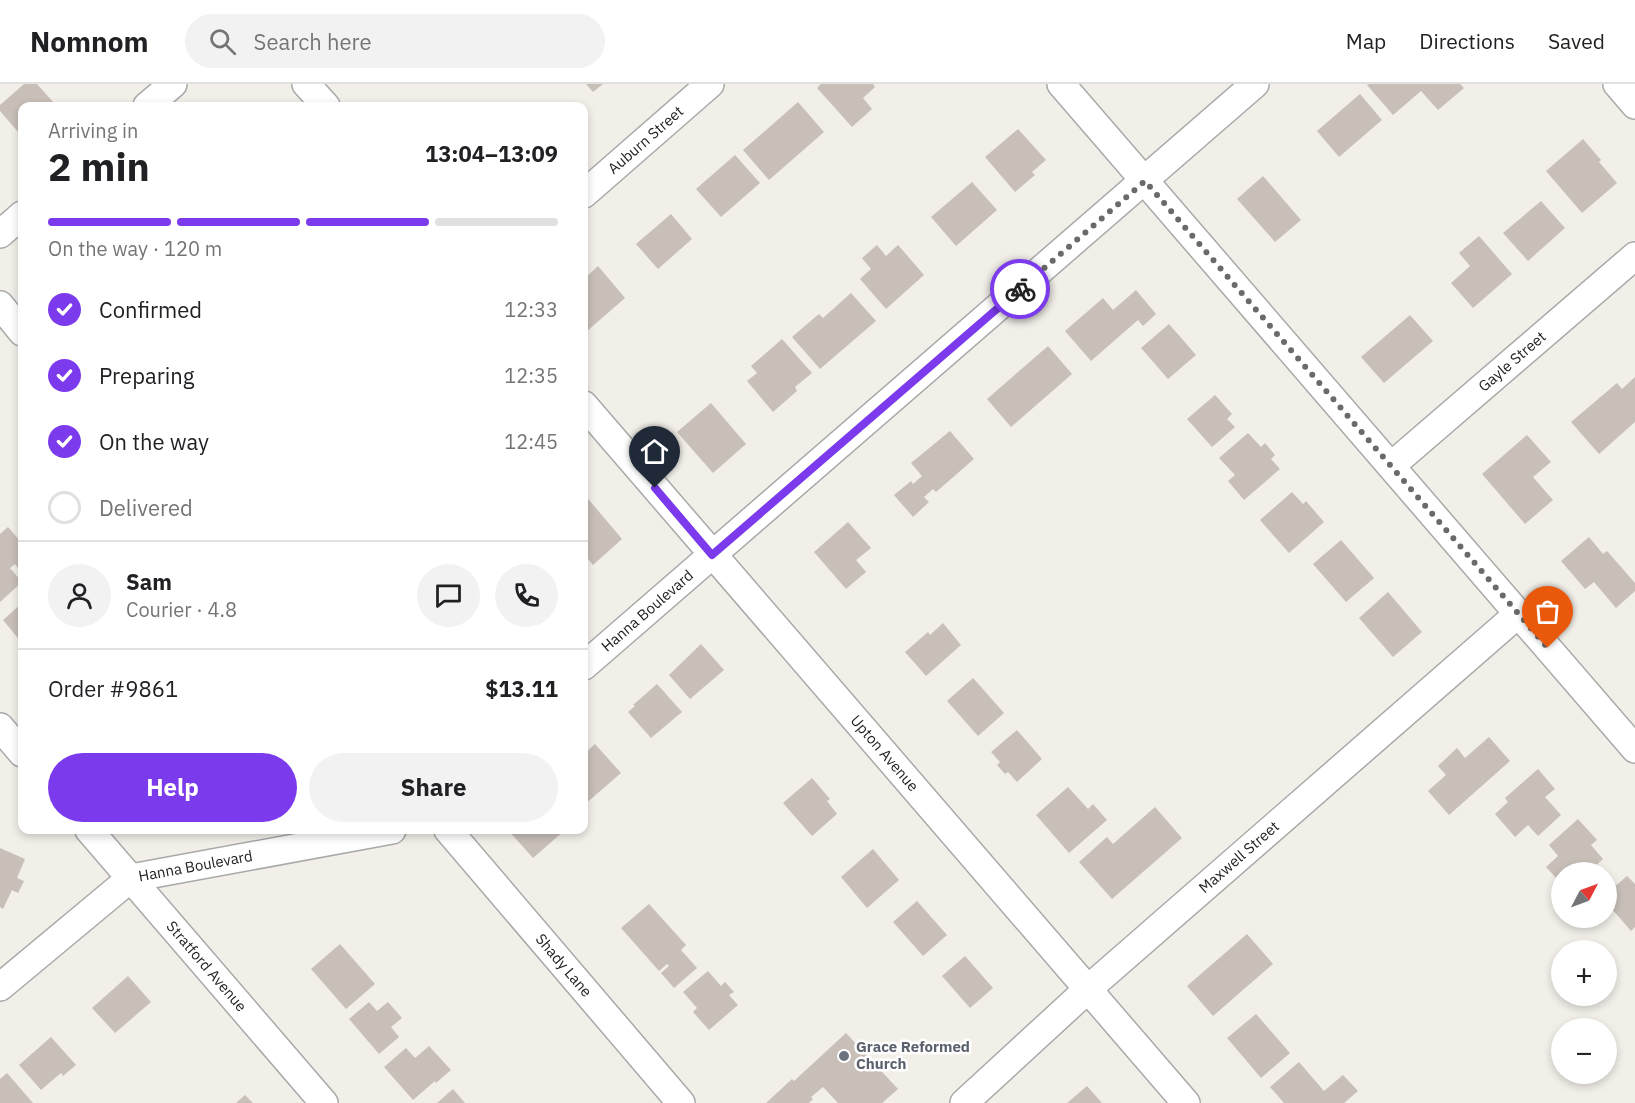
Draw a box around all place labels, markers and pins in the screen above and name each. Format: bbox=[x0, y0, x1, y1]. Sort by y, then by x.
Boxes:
pin bbox=[629, 426, 680, 488]
pin bbox=[1522, 586, 1573, 648]
place label: Grace Reformed Church bbox=[856, 1037, 970, 1073]
marker: Grace Reformed Church bbox=[837, 1049, 851, 1063]

